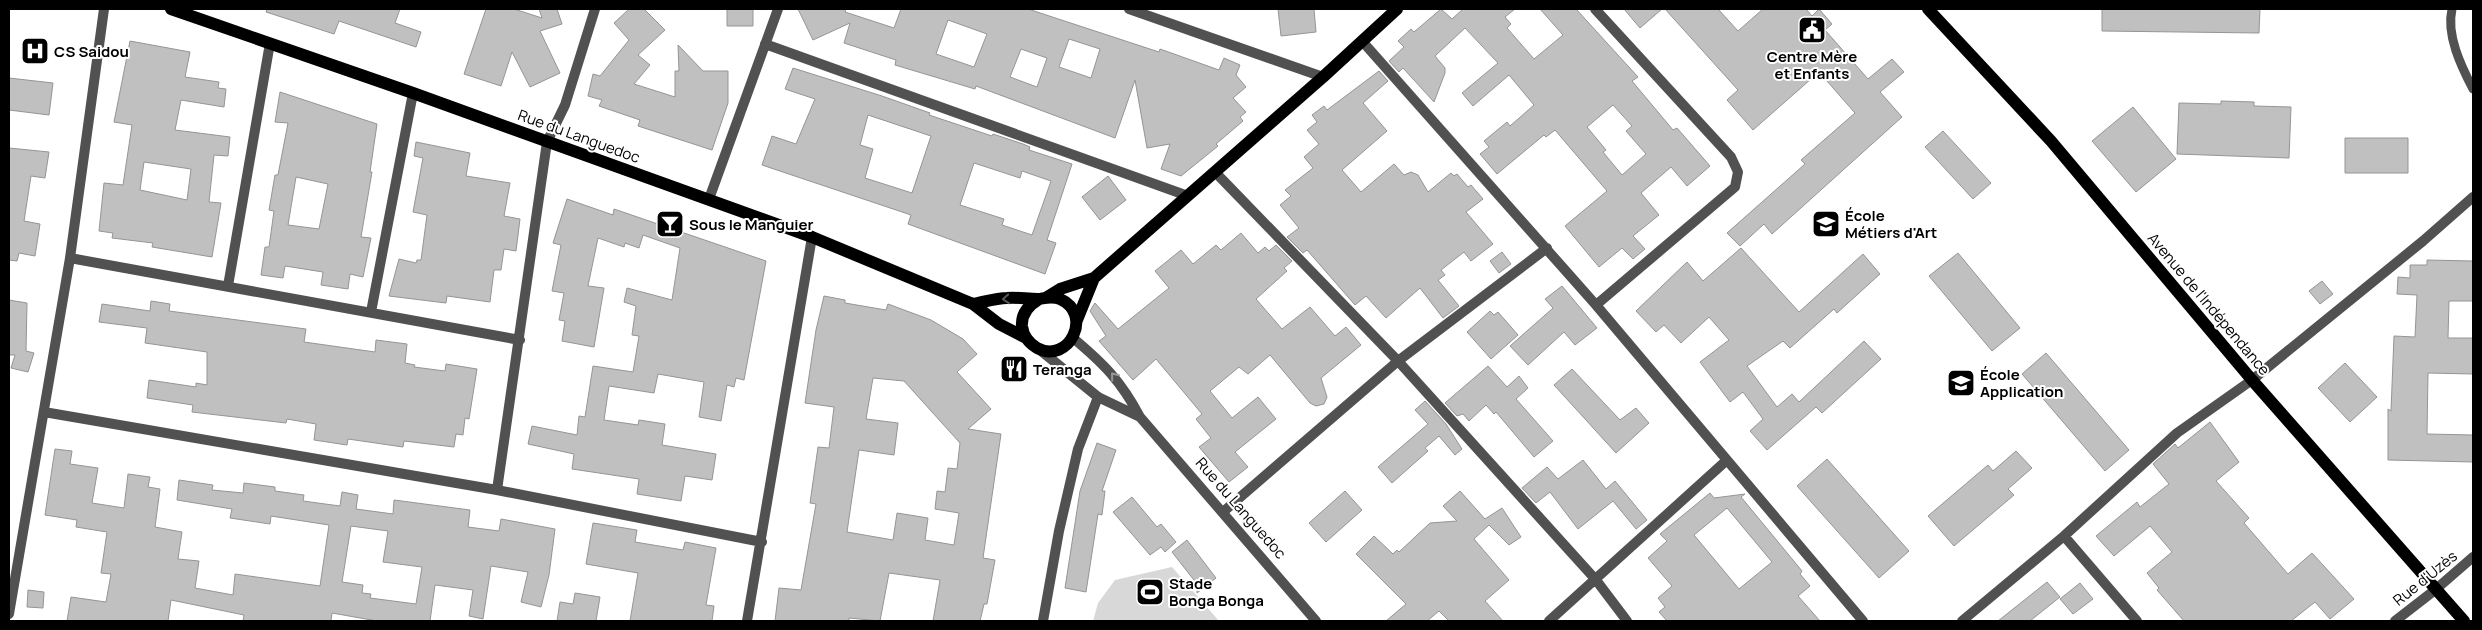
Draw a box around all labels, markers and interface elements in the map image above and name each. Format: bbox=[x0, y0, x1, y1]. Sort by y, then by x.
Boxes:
public building icon: Centre Mère et Enfants bbox=[1797, 15, 1827, 45]
hospital icon: CS Saidou bbox=[20, 36, 50, 66]
place label: CS Saidou bbox=[54, 41, 129, 62]
place label: Centre Mère et Enfants bbox=[1767, 46, 1857, 84]
street label: Rue du Languedoc bbox=[515, 104, 643, 168]
place label: École Métiers d'Art bbox=[1845, 205, 1937, 243]
bar icon: Sous le Manguier bbox=[655, 209, 685, 239]
school or university icon: École Métiers d'Art bbox=[1811, 209, 1841, 239]
place label: Sous le Manguier bbox=[689, 214, 814, 235]
street label: Avenue de l'Indépendance bbox=[2143, 228, 2275, 380]
one-way arrow bbox=[1001, 293, 1009, 304]
restaurant icon: Teranga bbox=[999, 354, 1029, 384]
place label: Teranga bbox=[1033, 359, 1092, 380]
place label: École Application bbox=[1980, 364, 2063, 402]
school or university icon: École Application bbox=[1946, 368, 1976, 398]
one-way arrow bbox=[1112, 373, 1120, 382]
street label: Rue du Languedoc bbox=[1191, 453, 1291, 563]
street label: Rue d'Uzès bbox=[2389, 546, 2462, 610]
place label: Stade Bonga Bonga bbox=[1169, 573, 1264, 611]
sports icon: Stade Bonga Bonga bbox=[1135, 577, 1165, 607]

